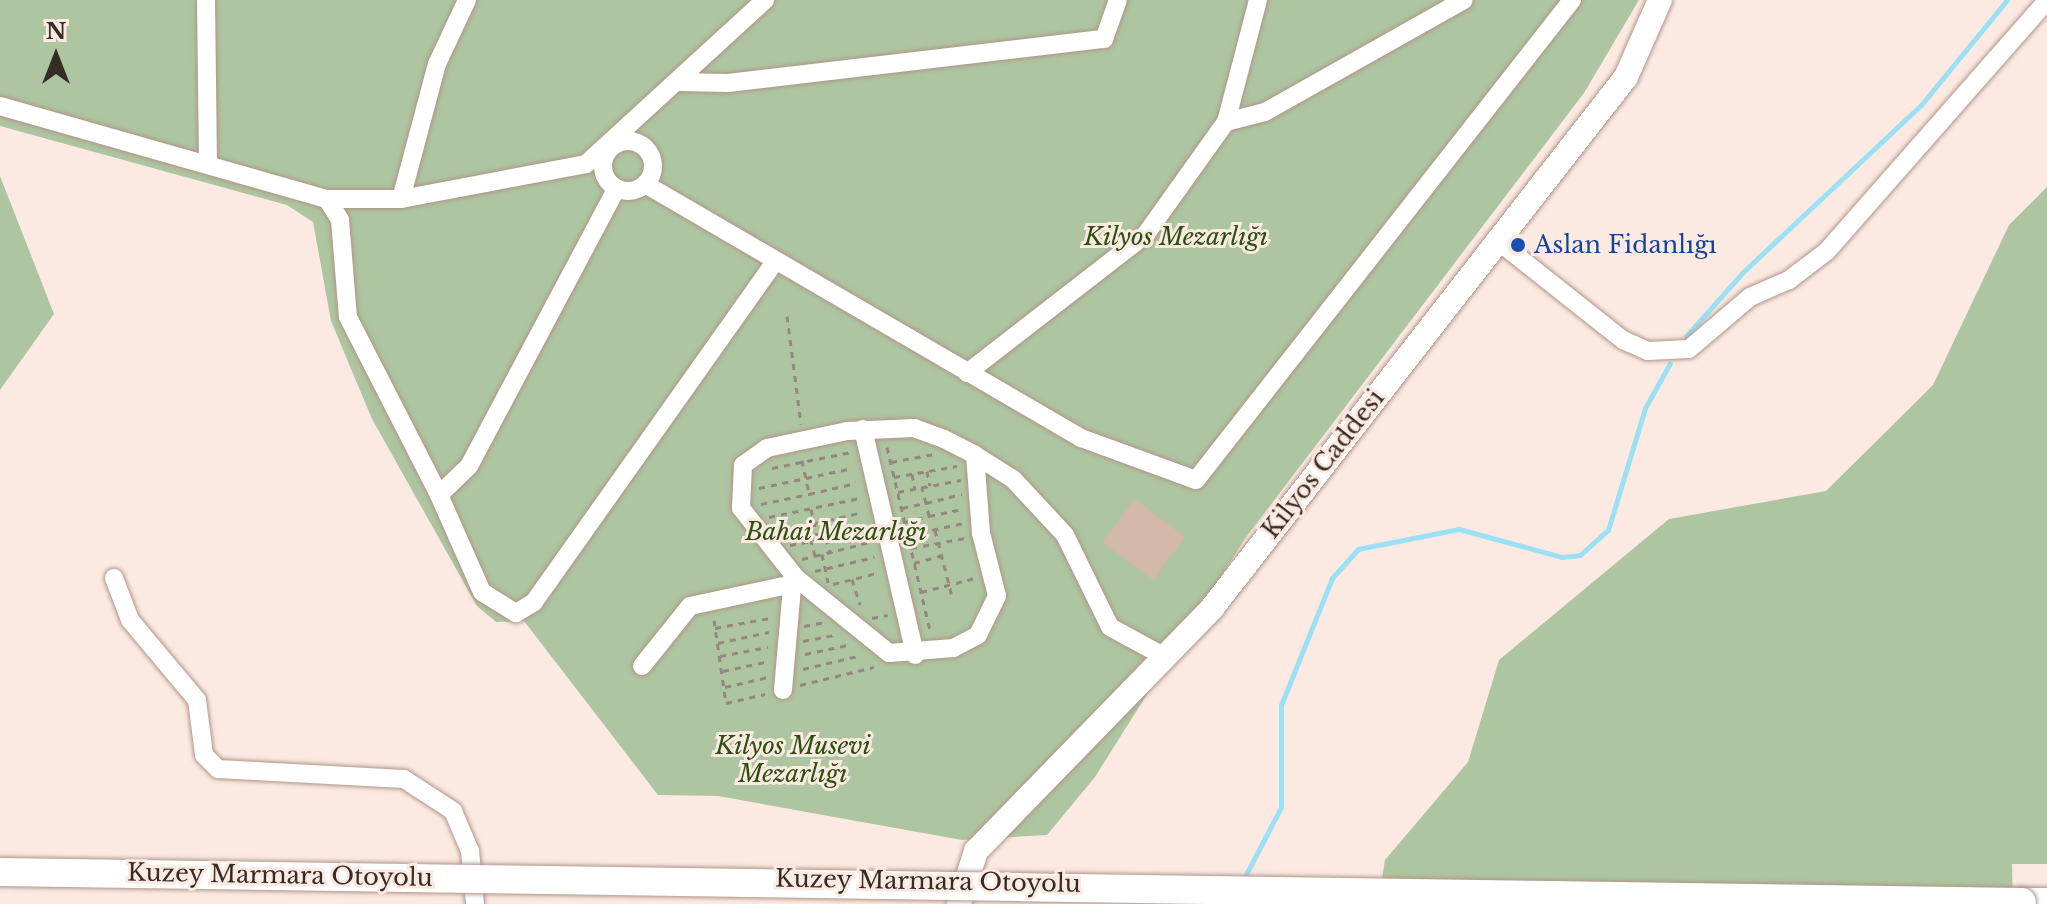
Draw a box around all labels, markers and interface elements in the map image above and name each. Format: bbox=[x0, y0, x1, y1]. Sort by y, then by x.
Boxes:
north arrow bbox=[16, 16, 96, 96]
text: N bbox=[46, 18, 66, 45]
park label: Kilyos Mezarlığı bbox=[1084, 223, 1268, 251]
place label: Aslan Fidanlığı bbox=[1534, 231, 1717, 259]
marker: Aslan Fidanlığı bbox=[1509, 236, 1527, 254]
street label: Kilyos Caddesi bbox=[1256, 384, 1390, 544]
park label: Bahai Mezarlığı bbox=[745, 518, 927, 546]
park label: Kilyos Musevi Mezarlığı bbox=[715, 732, 871, 788]
street label: Kuzey Marmara Otoyolu bbox=[127, 858, 433, 892]
street label: Kuzey Marmara Otoyolu bbox=[775, 864, 1081, 898]

